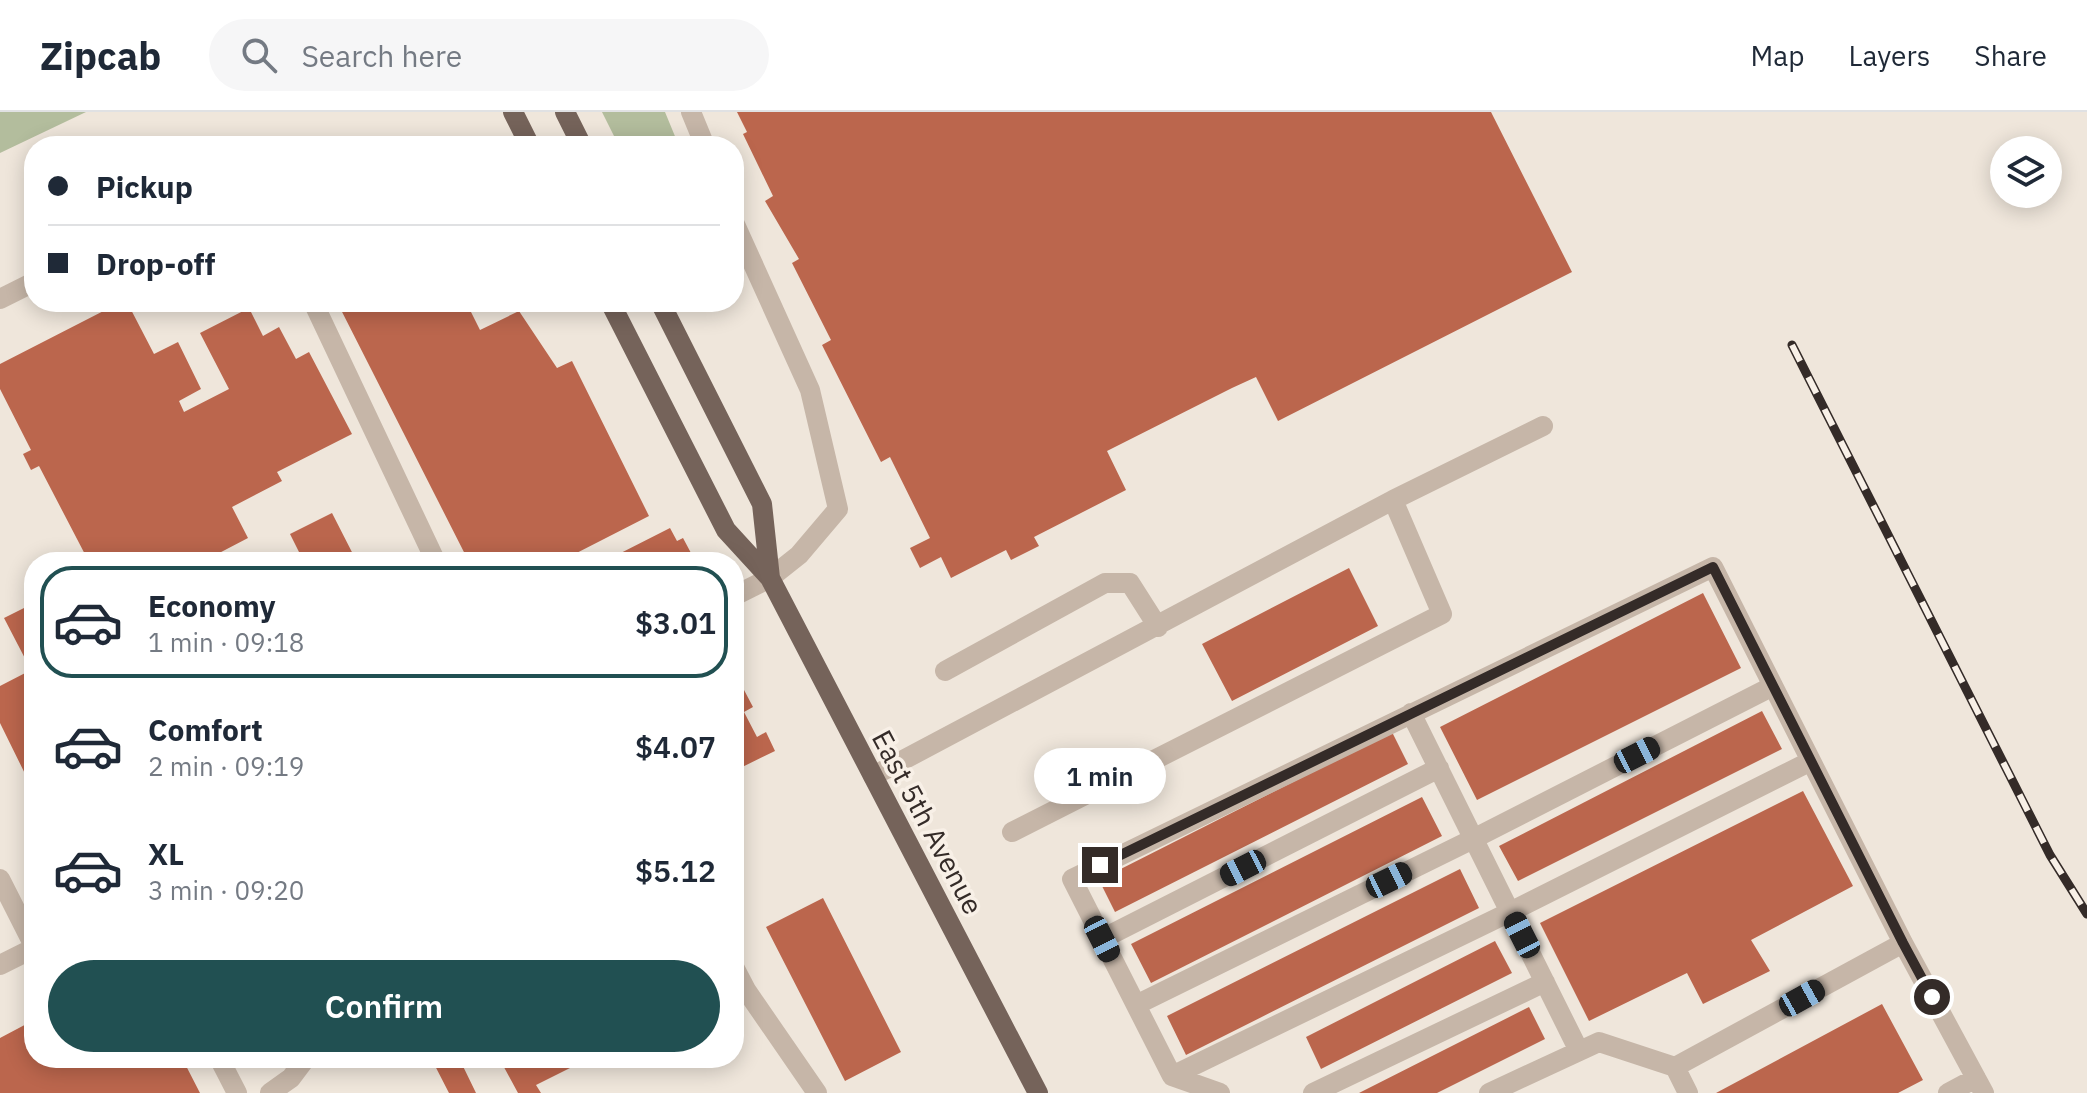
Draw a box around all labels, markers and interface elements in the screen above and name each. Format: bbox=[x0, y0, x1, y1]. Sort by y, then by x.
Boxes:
search box bbox=[209, 19, 769, 91]
text: Zipcab bbox=[40, 31, 161, 80]
icon: search bbox=[237, 33, 281, 77]
text: Search here bbox=[301, 36, 462, 75]
text: Map bbox=[1750, 37, 1804, 74]
text: Layers bbox=[1848, 37, 1930, 74]
text: Share bbox=[1974, 37, 2047, 74]
map controls bbox=[1990, 136, 2062, 208]
button: layers bbox=[1990, 136, 2062, 208]
text: Pickup bbox=[96, 167, 193, 206]
text: Drop-off bbox=[96, 244, 215, 283]
icon: car bbox=[52, 586, 124, 658]
text: Economy bbox=[148, 586, 276, 625]
text: $3.01 bbox=[635, 603, 716, 642]
text: 1 min · 09:18 bbox=[148, 625, 304, 659]
icon: car bbox=[52, 710, 124, 782]
text: Comfort bbox=[148, 710, 263, 749]
street label: East 5th Avenue bbox=[864, 723, 992, 921]
text: $4.07 bbox=[635, 727, 716, 766]
car bbox=[1610, 733, 1664, 777]
text: 2 min · 09:19 bbox=[148, 749, 304, 783]
callout: 1 min bbox=[1034, 749, 1166, 805]
text: 1 min bbox=[1066, 759, 1134, 793]
icon: car bbox=[52, 834, 124, 906]
text: XL bbox=[148, 834, 184, 873]
car bbox=[1216, 846, 1270, 890]
route end bbox=[1082, 847, 1118, 883]
text: $5.12 bbox=[635, 851, 716, 890]
car bbox=[1362, 859, 1416, 901]
text: 3 min · 09:20 bbox=[148, 873, 304, 907]
car bbox=[1500, 908, 1544, 962]
car bbox=[1080, 912, 1124, 966]
button: Confirm bbox=[48, 960, 720, 1052]
car bbox=[1775, 976, 1829, 1020]
route start bbox=[1914, 979, 1950, 1015]

